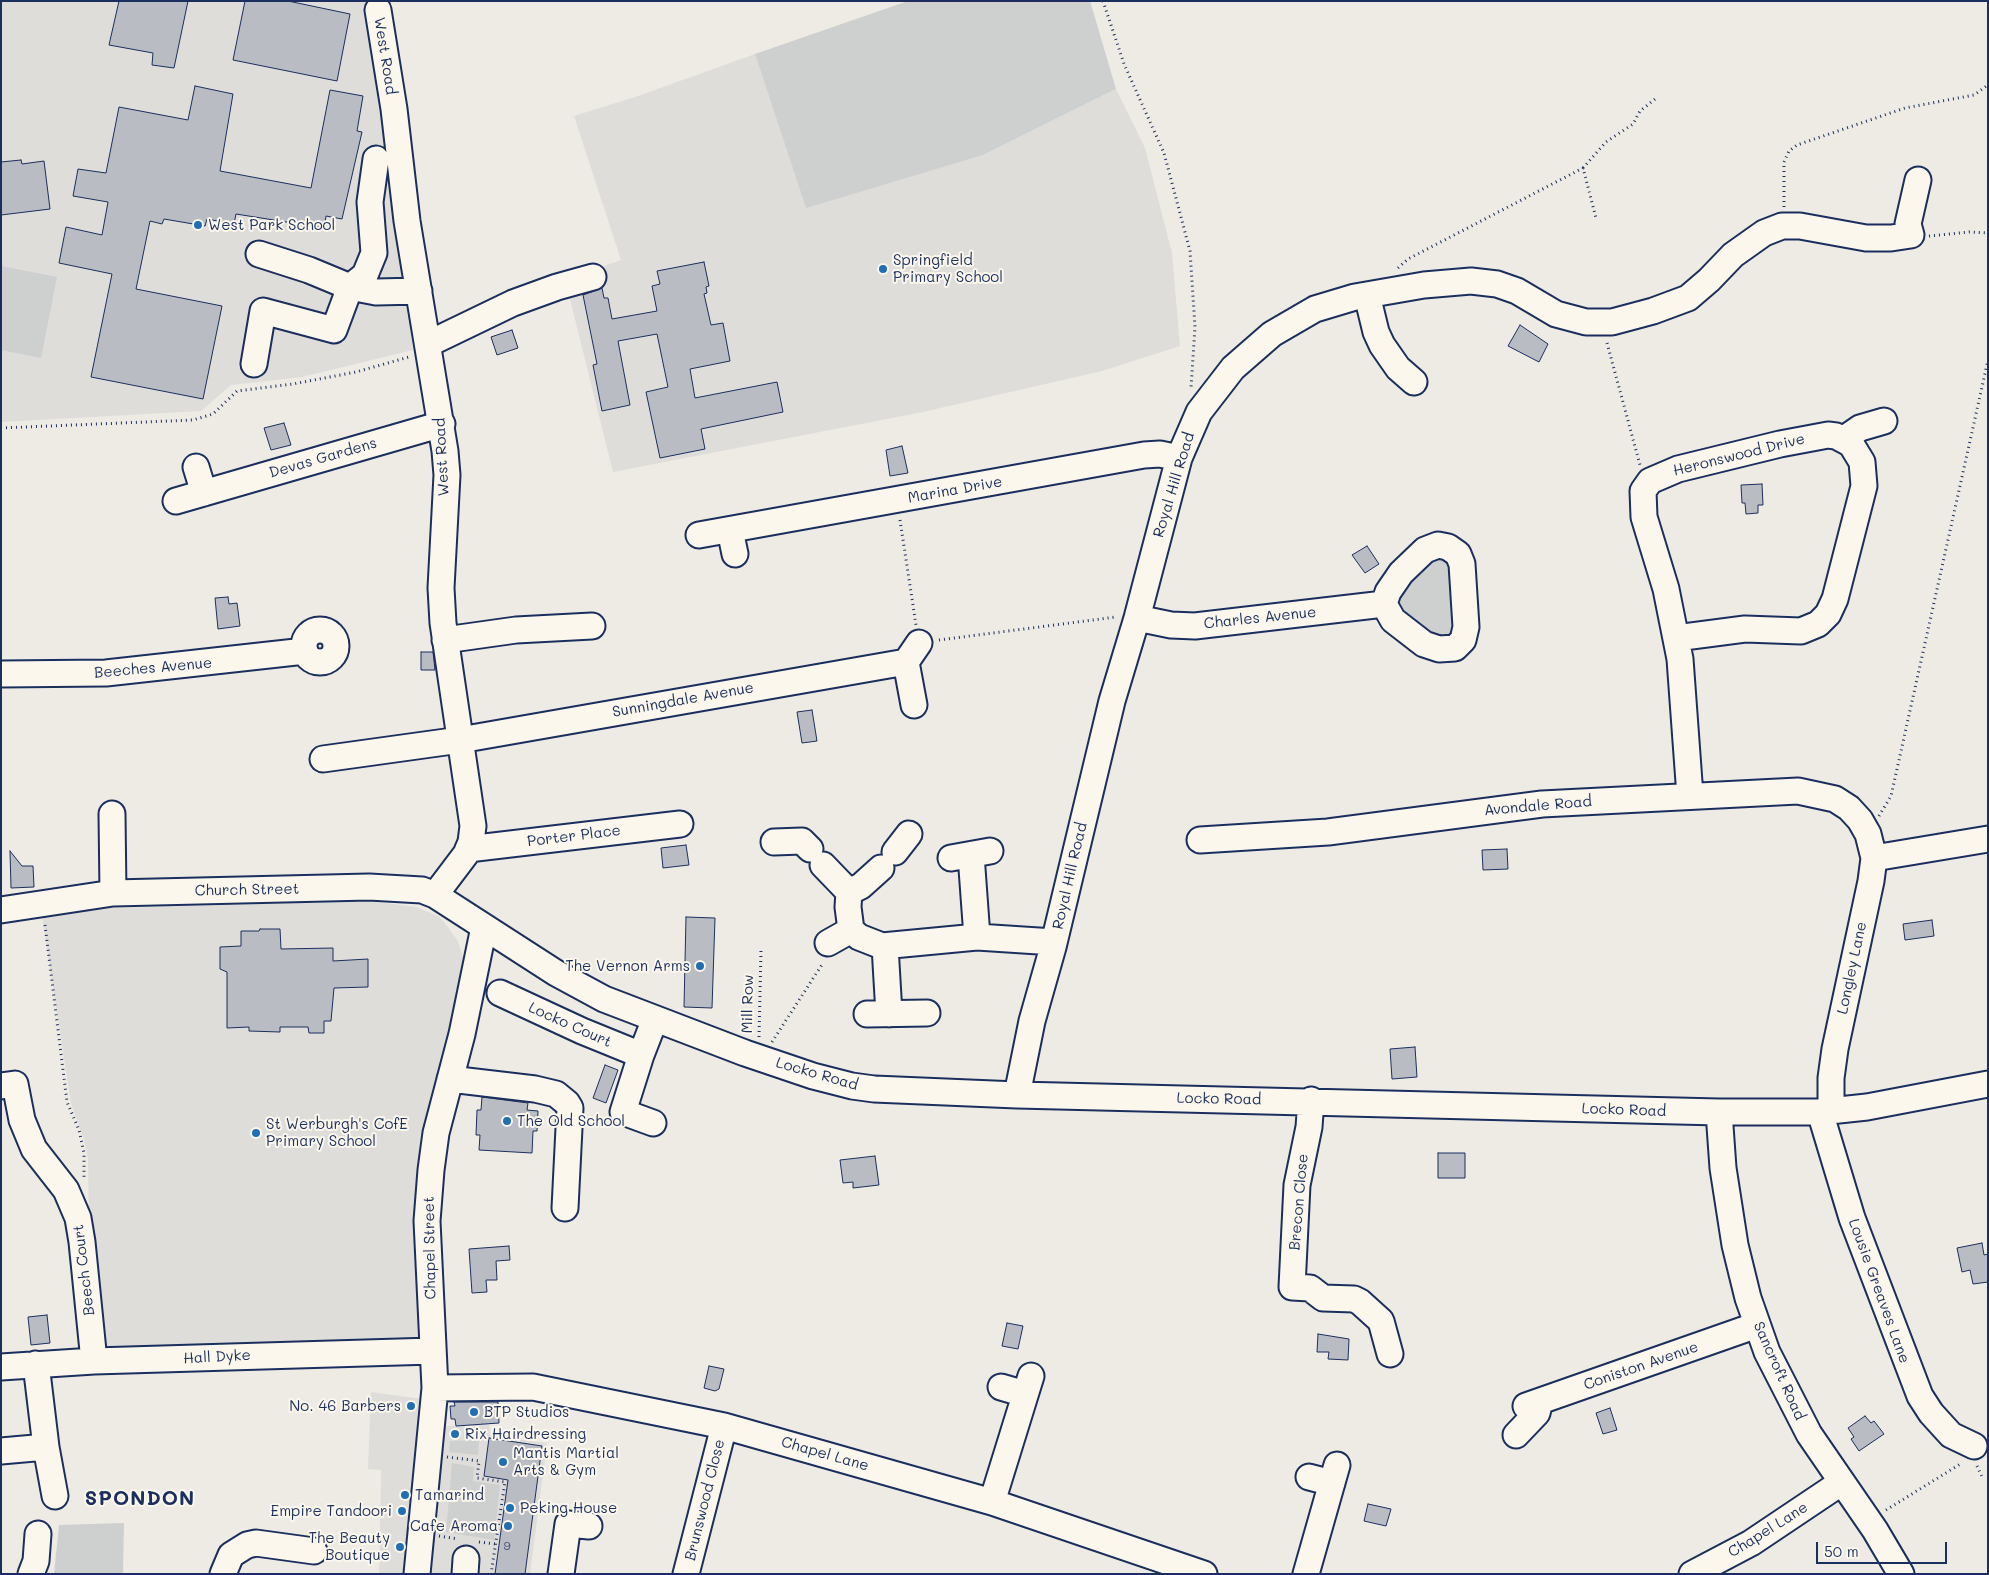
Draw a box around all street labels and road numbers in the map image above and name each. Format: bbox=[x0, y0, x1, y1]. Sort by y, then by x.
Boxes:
street label: West Road bbox=[370, 16, 400, 96]
street label: West Road bbox=[431, 417, 453, 497]
street label: Royal Hill Road bbox=[1149, 430, 1199, 540]
street label: Heronswood Drive bbox=[1671, 430, 1807, 480]
street label: Devas Gardens bbox=[267, 434, 379, 482]
street label: Marina Drive bbox=[906, 473, 1004, 507]
street label: Charles Avenue bbox=[1203, 603, 1317, 633]
street label: Beeches Avenue bbox=[93, 654, 213, 682]
street label: Sunningdale Avenue bbox=[611, 679, 755, 721]
street label: Avondale Road bbox=[1483, 792, 1593, 820]
street label: Porter Place bbox=[526, 821, 622, 851]
street label: Royal Hill Road bbox=[1049, 821, 1091, 931]
street label: Church Street bbox=[194, 880, 300, 900]
street label: Longley Lane bbox=[1833, 920, 1871, 1016]
street label: Mill Row bbox=[738, 974, 758, 1034]
street label: Locko Court bbox=[526, 999, 614, 1051]
street label: Locko Road bbox=[774, 1054, 860, 1094]
street label: Locko Road bbox=[1177, 1089, 1261, 1109]
street label: Locko Road bbox=[1581, 1100, 1667, 1120]
street label: Brecon Close bbox=[1286, 1153, 1312, 1251]
street label: Chapel Street bbox=[420, 1196, 440, 1300]
street label: Lousie Greaves Lane bbox=[1844, 1216, 1914, 1366]
street label: Beech Court bbox=[69, 1223, 99, 1317]
street label: Sancroft Road bbox=[1749, 1319, 1809, 1423]
street label: Coniston Avenue bbox=[1581, 1338, 1701, 1394]
street label: Hall Dyke bbox=[183, 1346, 251, 1368]
street label: Chapel Lane bbox=[779, 1433, 871, 1475]
street label: Brunswood Close bbox=[681, 1438, 729, 1562]
street label: Chapel Lane bbox=[1725, 1498, 1811, 1562]

